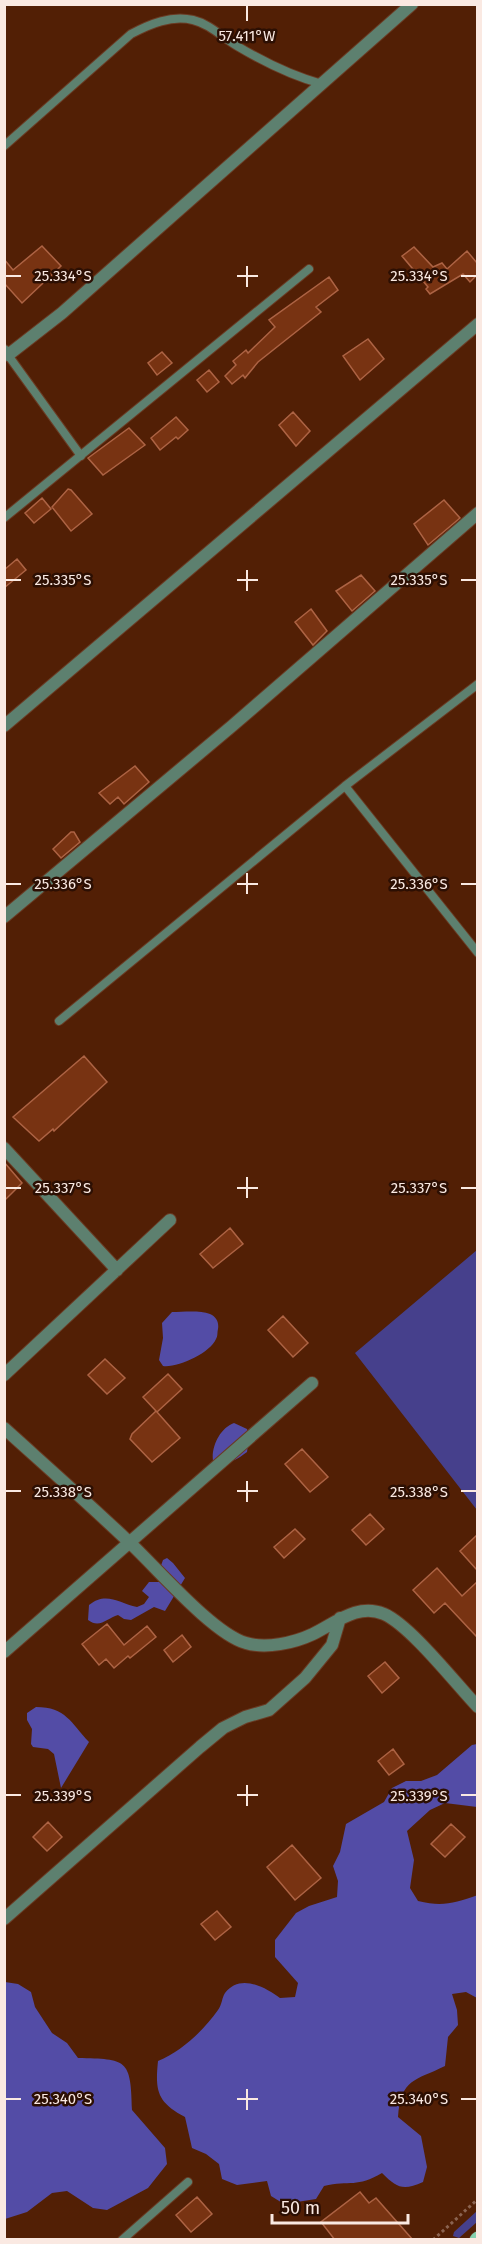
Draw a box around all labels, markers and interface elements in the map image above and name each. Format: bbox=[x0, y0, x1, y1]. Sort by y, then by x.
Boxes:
text: 57.411°W bbox=[218, 27, 276, 45]
text: 25.334°S bbox=[34, 267, 92, 285]
text: 25.334°S bbox=[390, 267, 448, 285]
text: 25.335°S bbox=[34, 571, 92, 589]
text: 25.335°S bbox=[390, 571, 448, 589]
text: 25.336°S bbox=[34, 875, 92, 893]
text: 25.336°S bbox=[390, 875, 448, 893]
text: 25.337°S bbox=[35, 1179, 91, 1197]
text: 25.337°S bbox=[391, 1179, 447, 1197]
text: 25.338°S bbox=[34, 1483, 92, 1501]
text: 25.338°S bbox=[390, 1483, 448, 1501]
text: 25.339°S bbox=[34, 1787, 92, 1805]
text: 25.339°S bbox=[390, 1787, 448, 1805]
text: 25.340°S bbox=[34, 2090, 92, 2108]
text: 25.340°S bbox=[390, 2090, 448, 2108]
scale bar bbox=[272, 2187, 408, 2225]
text: 50 m bbox=[281, 2197, 320, 2219]

